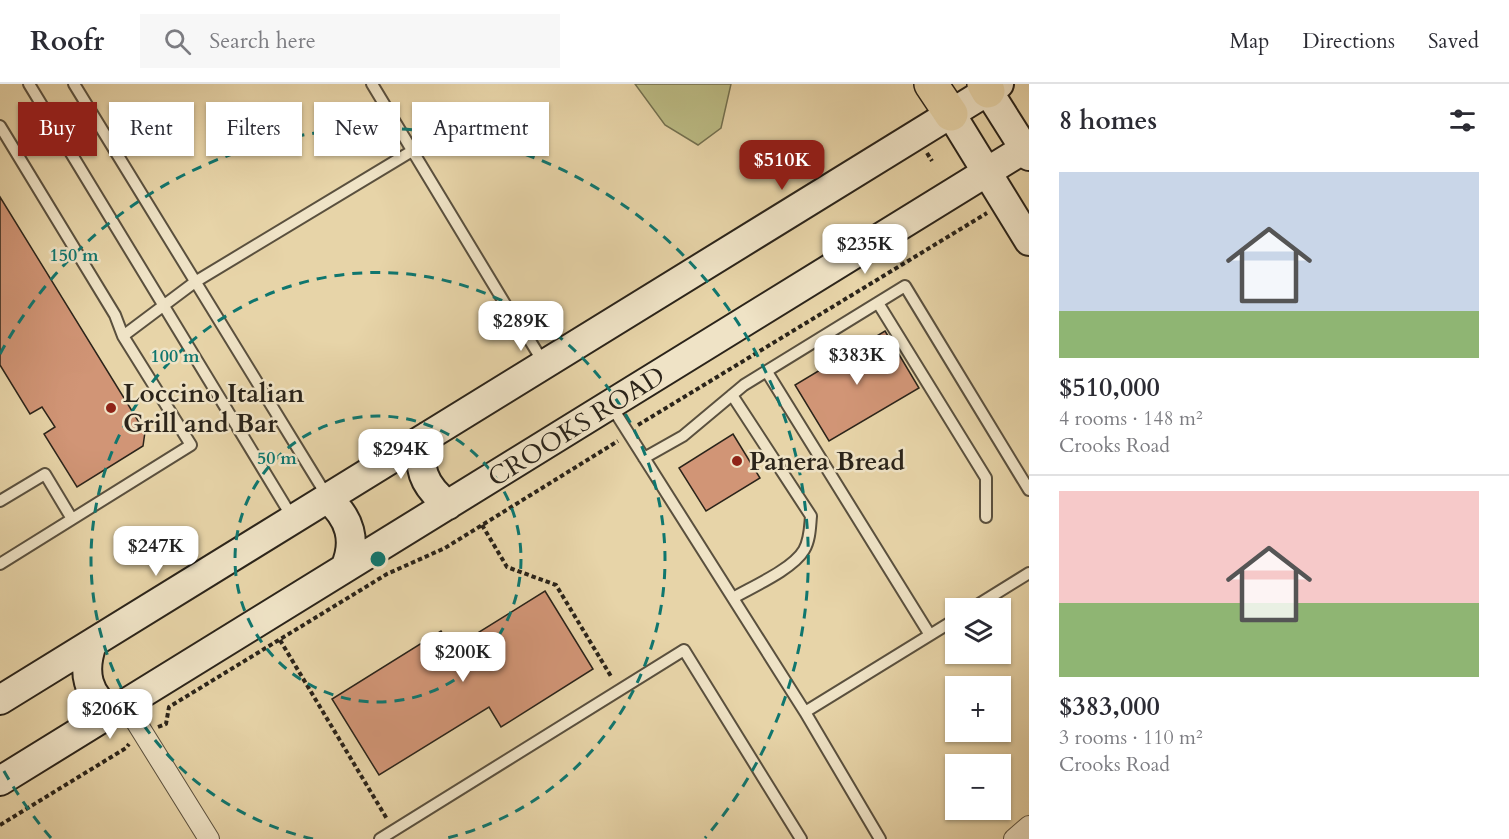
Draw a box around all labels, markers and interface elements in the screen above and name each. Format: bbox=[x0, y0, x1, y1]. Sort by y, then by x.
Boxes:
search box bbox=[140, 14, 560, 68]
text: Roofr bbox=[30, 22, 104, 60]
icon: search bbox=[161, 25, 194, 58]
text: Search here bbox=[209, 26, 316, 56]
text: Map bbox=[1229, 27, 1269, 56]
text: Directions bbox=[1302, 27, 1395, 56]
text: Saved bbox=[1428, 27, 1479, 56]
chip: Buy bbox=[18, 102, 97, 156]
chip: Rent bbox=[109, 102, 194, 156]
chip: Filters bbox=[206, 102, 302, 156]
chip: New bbox=[314, 102, 400, 156]
chip: Apartment bbox=[412, 102, 549, 156]
text: 8 homes bbox=[1059, 103, 1157, 138]
icon: filters bbox=[1446, 104, 1479, 137]
pin: $510K bbox=[740, 140, 824, 191]
text: $510K bbox=[753, 146, 811, 173]
icon: home bbox=[1215, 211, 1323, 319]
pin: $235K bbox=[823, 224, 907, 275]
text: $235K bbox=[836, 230, 894, 257]
text: 150 m bbox=[49, 243, 99, 268]
pin: $289K bbox=[479, 301, 563, 352]
text: $289K bbox=[492, 307, 550, 334]
pin: $383K bbox=[815, 335, 899, 386]
text: $383K bbox=[828, 341, 886, 368]
text: 100 m bbox=[150, 344, 200, 369]
street label: CROOKS ROAD bbox=[481, 358, 671, 495]
text: $510,000 bbox=[1059, 370, 1160, 405]
place label: Loccino Italian Grill and Bar bbox=[123, 376, 305, 441]
marker: Loccino Italian Grill and Bar bbox=[104, 401, 118, 415]
text: 4 rooms · 148 m² bbox=[1059, 405, 1203, 432]
pin: $294K bbox=[359, 429, 443, 480]
text: Crooks Road bbox=[1059, 432, 1170, 459]
text: $294K bbox=[372, 435, 430, 462]
place label: Panera Bread bbox=[749, 444, 905, 479]
text: 50 m bbox=[257, 446, 297, 471]
marker: Panera Bread bbox=[730, 454, 744, 468]
pin: $247K bbox=[114, 526, 198, 577]
icon: home bbox=[1215, 530, 1323, 638]
text: $247K bbox=[127, 532, 185, 559]
centre of rings bbox=[368, 549, 388, 569]
map controls bbox=[945, 598, 1011, 820]
button: layers bbox=[945, 598, 1011, 664]
pin: $200K bbox=[421, 632, 505, 683]
text: $200K bbox=[434, 638, 492, 665]
button: + bbox=[945, 676, 1011, 742]
pin: $206K bbox=[68, 689, 152, 740]
text: $383,000 bbox=[1059, 689, 1160, 724]
text: $206K bbox=[81, 695, 139, 722]
text: 3 rooms · 110 m² bbox=[1059, 724, 1203, 751]
text: Crooks Road bbox=[1059, 751, 1170, 778]
button: − bbox=[945, 754, 1011, 820]

